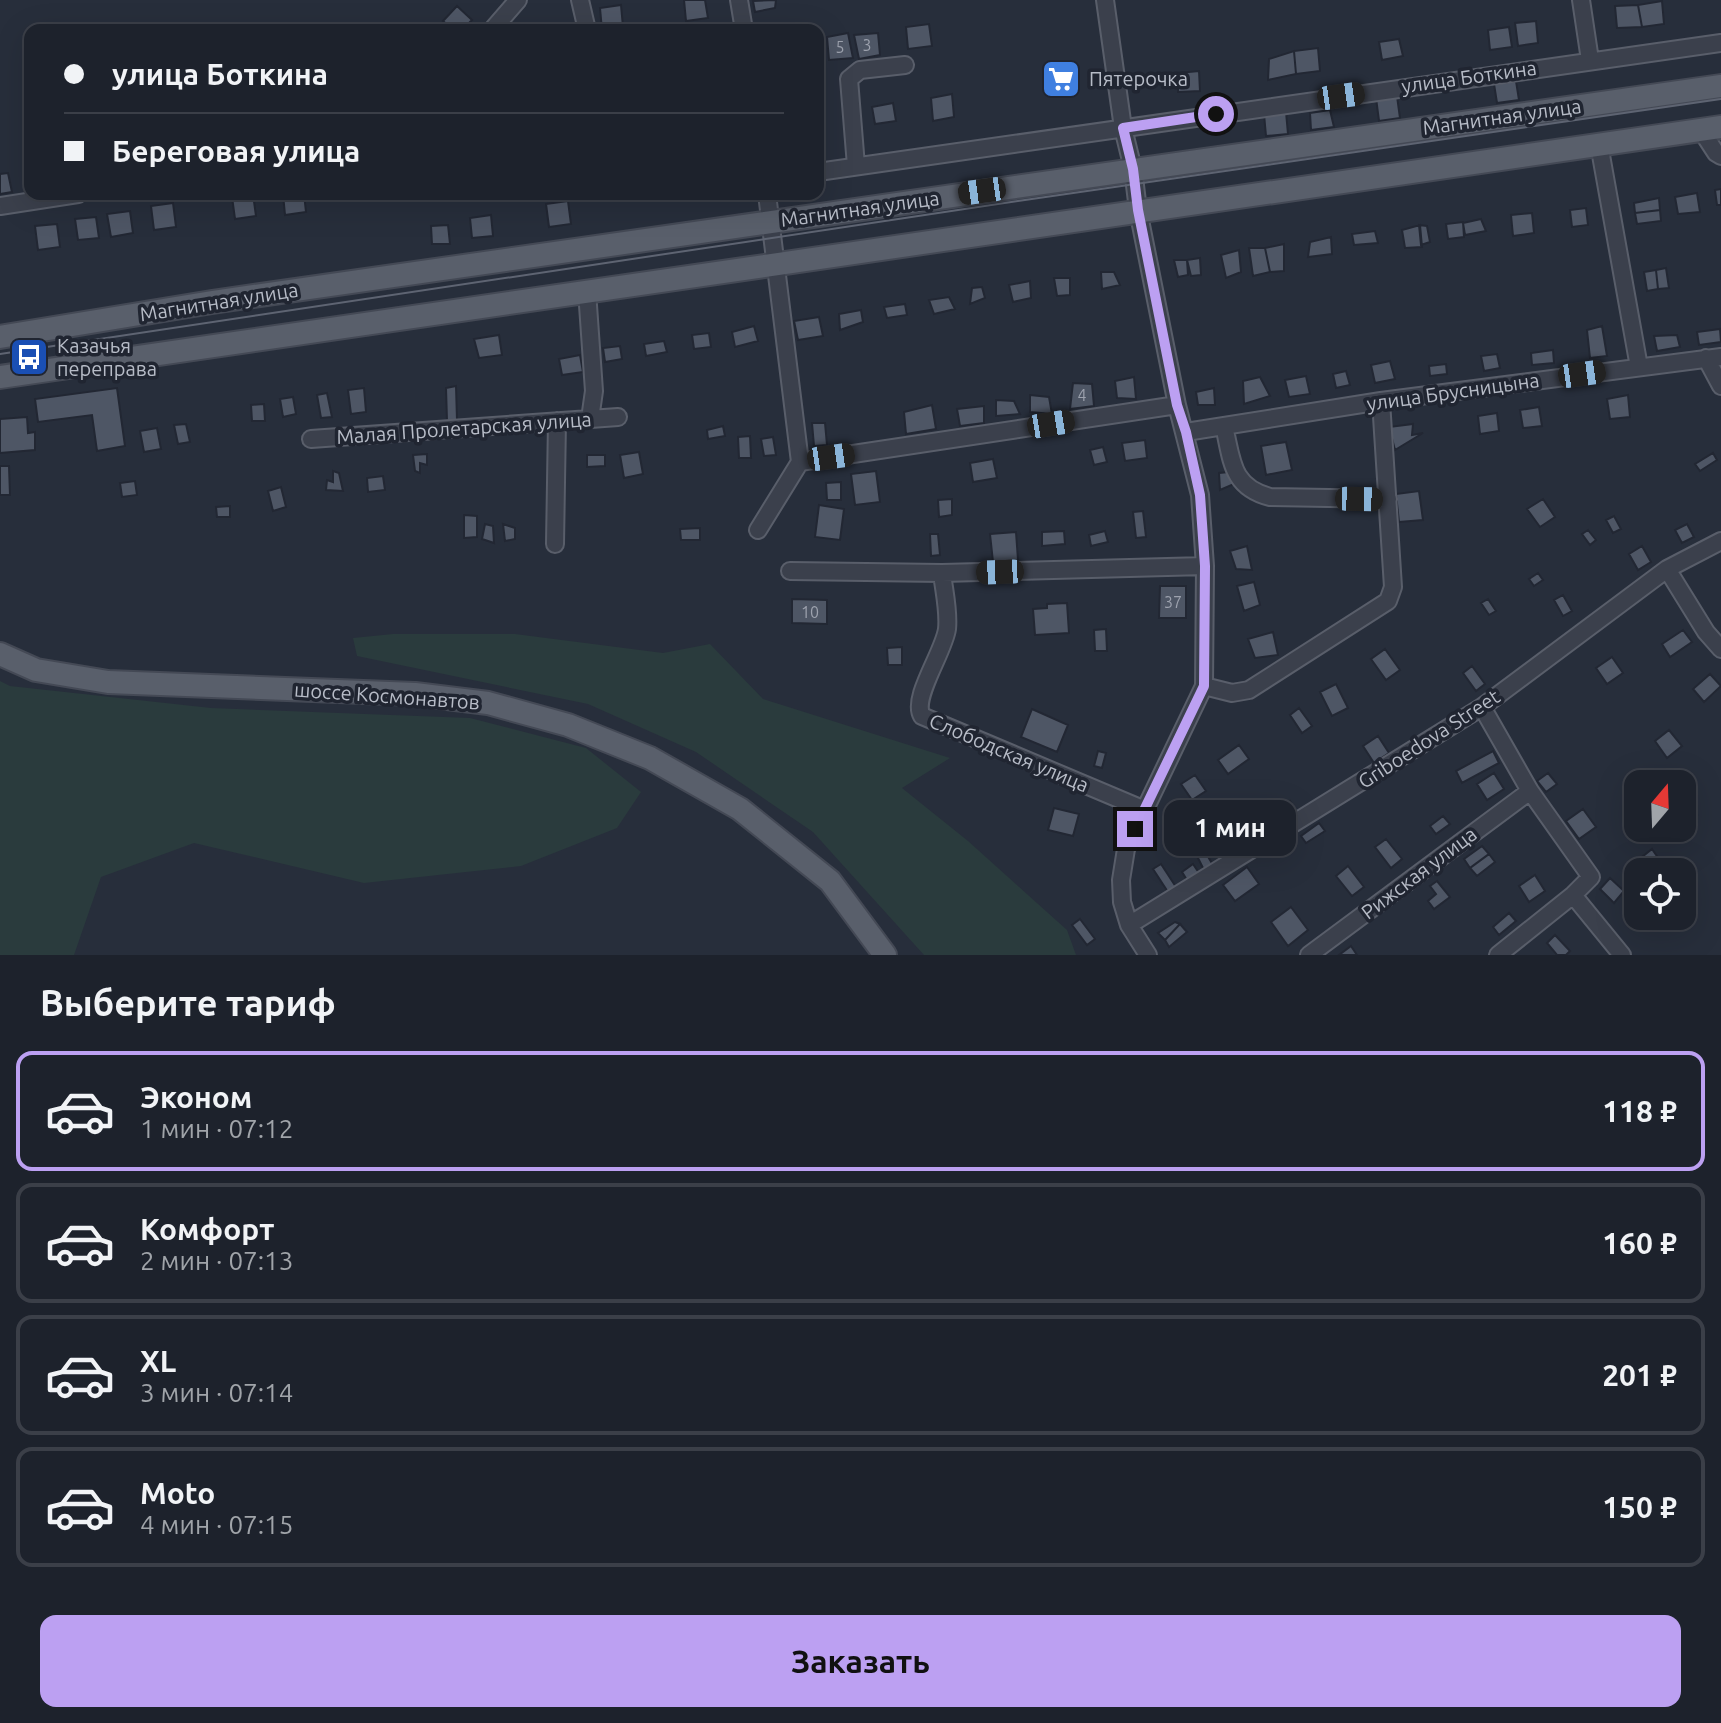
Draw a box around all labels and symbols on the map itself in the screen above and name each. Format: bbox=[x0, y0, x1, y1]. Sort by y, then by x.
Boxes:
house number: 3 bbox=[862, 36, 872, 54]
house number: 5 bbox=[835, 38, 845, 56]
street label: улица Боткина bbox=[1400, 56, 1538, 97]
supermarket icon: Пятерочка bbox=[1040, 58, 1082, 100]
place label: Пятерочка bbox=[1089, 67, 1188, 90]
car bbox=[1316, 81, 1366, 111]
street label: Магнитная улица bbox=[1421, 94, 1583, 139]
route start bbox=[1198, 96, 1234, 132]
car bbox=[957, 176, 1007, 206]
street label: Магнитная улица bbox=[779, 186, 941, 231]
street label: Магнитная улица bbox=[138, 278, 300, 325]
place label: Казачья переправа bbox=[57, 334, 157, 380]
bus stop icon: Казачья переправа bbox=[8, 336, 50, 378]
car bbox=[1557, 359, 1607, 389]
street label: улица Брусницына bbox=[1365, 368, 1541, 415]
house number: 4 bbox=[1077, 386, 1087, 404]
street label: Малая Пролетарская улица bbox=[336, 407, 592, 448]
car bbox=[1025, 408, 1077, 440]
car bbox=[806, 442, 856, 472]
car bbox=[1335, 487, 1383, 511]
car bbox=[976, 559, 1024, 585]
house number: 37 bbox=[1164, 593, 1182, 611]
house number: 10 bbox=[801, 603, 819, 621]
street label: шоссе Космонавтов bbox=[293, 678, 481, 713]
street label: Griboedova Street bbox=[1354, 684, 1504, 793]
street label: Слободская улица bbox=[926, 709, 1092, 797]
north arrow bbox=[1624, 770, 1696, 842]
callout: 1 мин bbox=[1163, 801, 1295, 857]
route end bbox=[1117, 811, 1153, 847]
street label: Рижская улица bbox=[1357, 822, 1481, 923]

